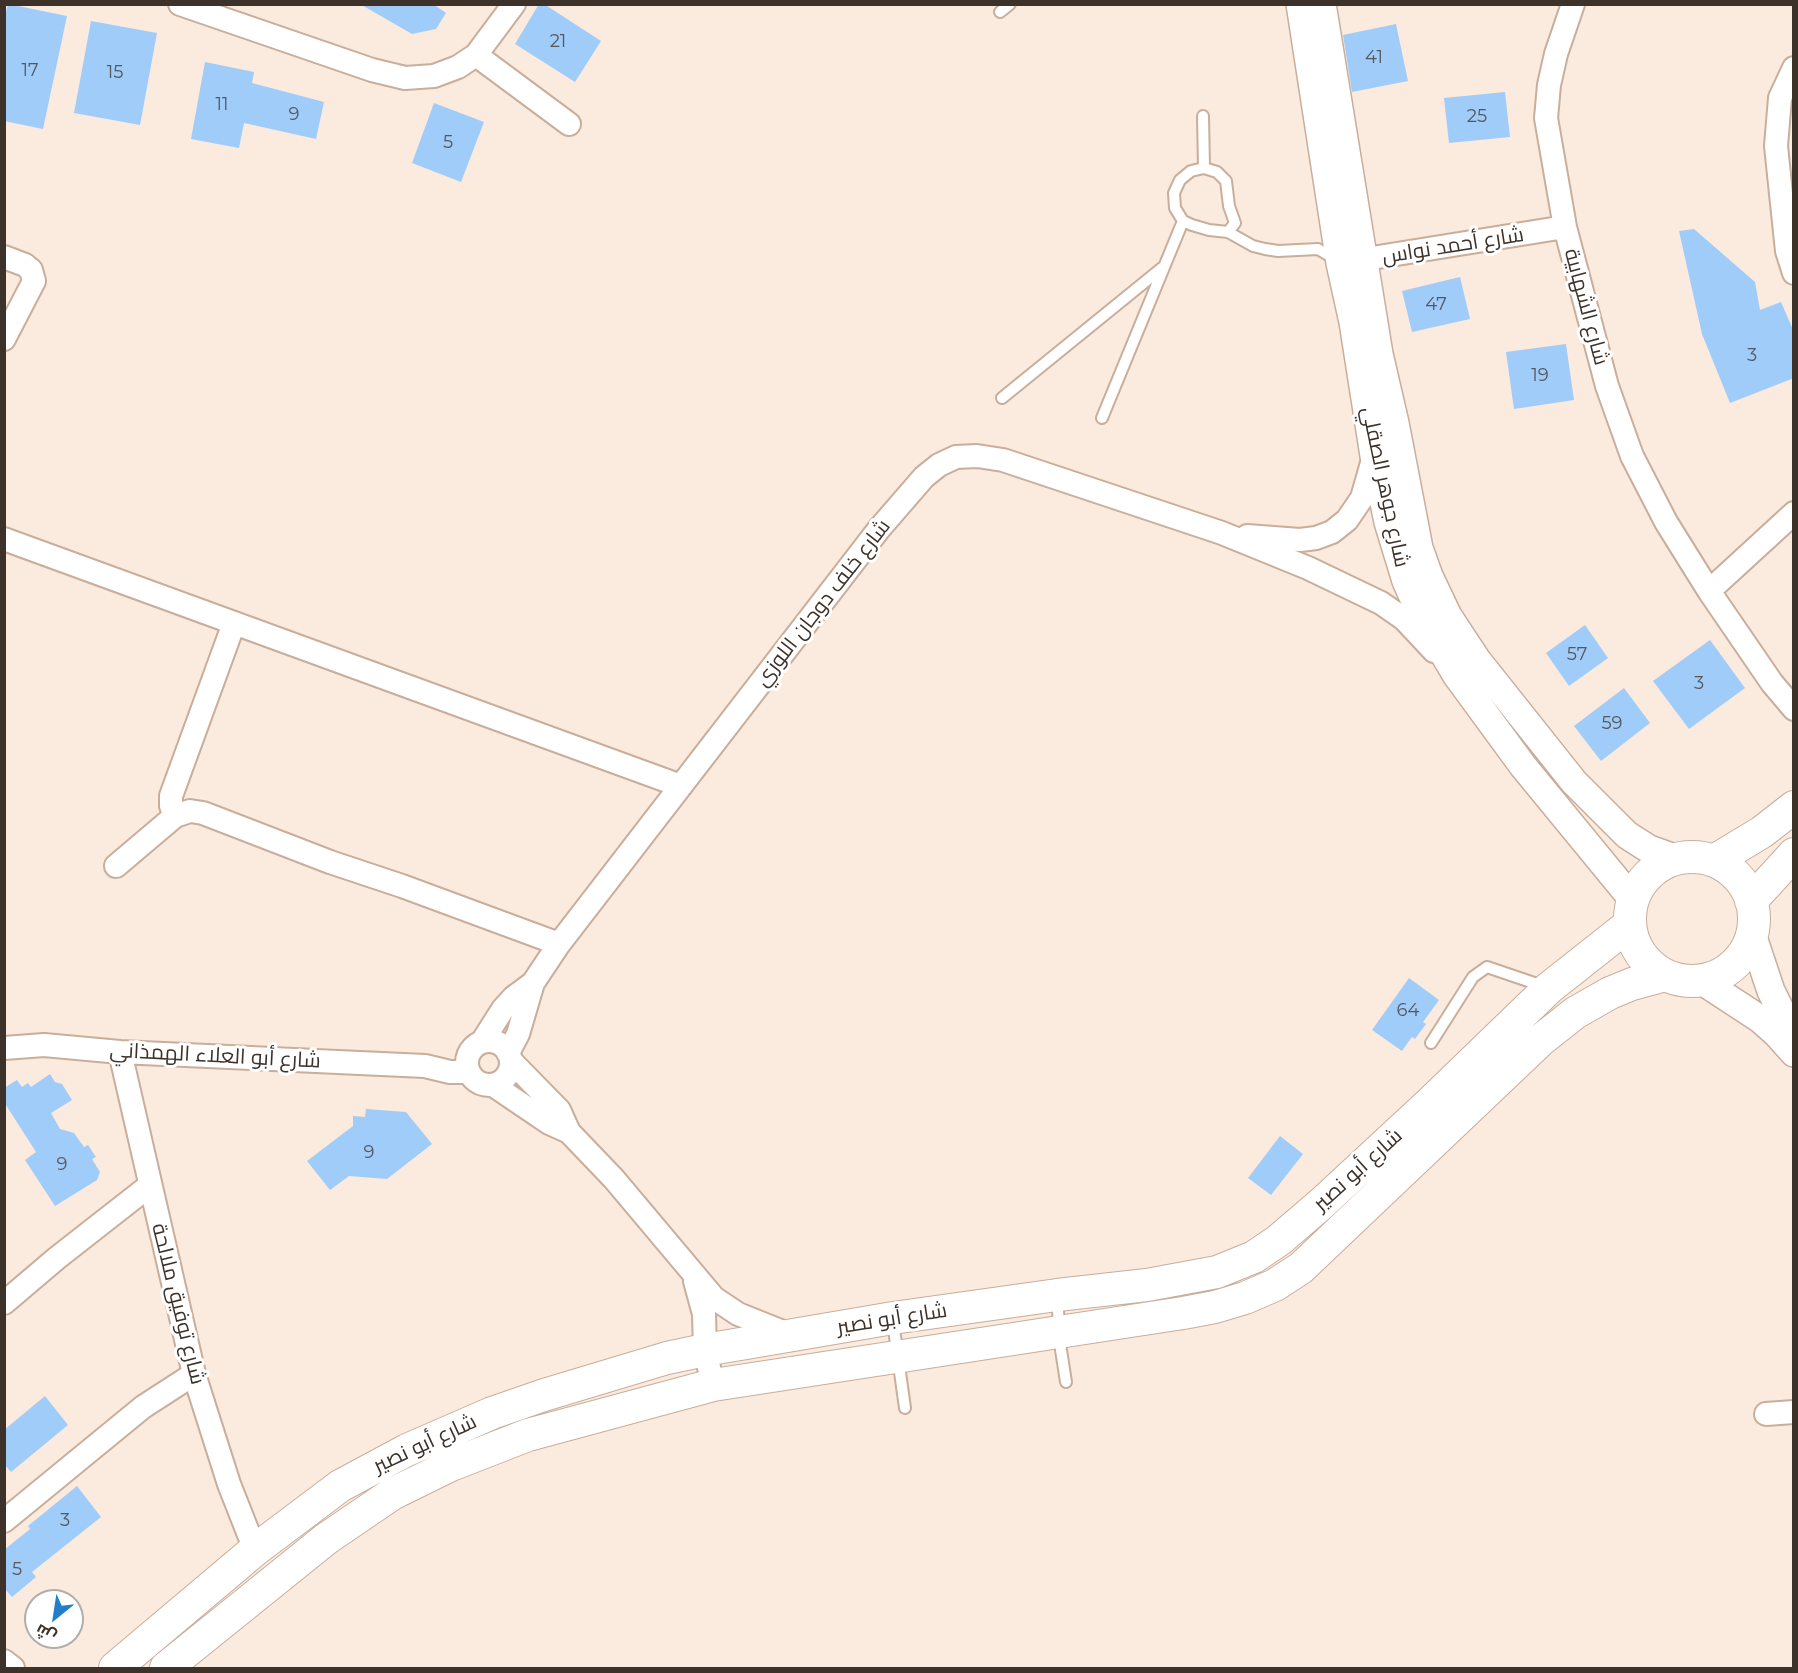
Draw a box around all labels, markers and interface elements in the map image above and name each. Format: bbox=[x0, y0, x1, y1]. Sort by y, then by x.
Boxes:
house number: 21 bbox=[550, 31, 566, 53]
house number: 41 bbox=[1365, 47, 1383, 69]
house number: 17 bbox=[21, 60, 39, 82]
house number: 15 bbox=[107, 62, 123, 84]
house number: 11 bbox=[216, 94, 228, 116]
house number: 9 bbox=[289, 104, 299, 126]
house number: 25 bbox=[1467, 106, 1487, 128]
house number: 5 bbox=[443, 132, 453, 154]
street label: شارع أحمد نواس bbox=[1380, 222, 1526, 270]
street label: شارع الشهابية bbox=[1558, 246, 1614, 368]
house number: 47 bbox=[1425, 294, 1447, 316]
house number: 3 bbox=[1747, 345, 1757, 367]
house number: 19 bbox=[1531, 365, 1549, 387]
street label: شارع جوهر الصقلي bbox=[1356, 404, 1414, 570]
street label: شارع خلف دوجان اللوزي bbox=[750, 514, 896, 692]
house number: 57 bbox=[1567, 644, 1587, 666]
house number: 3 bbox=[1694, 673, 1704, 695]
house number: 59 bbox=[1601, 713, 1623, 735]
house number: 64 bbox=[1397, 1000, 1419, 1022]
street label: شارع أبو العلاء الهمذاني bbox=[109, 1038, 321, 1074]
street label: شارع أبو نصير bbox=[1308, 1123, 1408, 1217]
house number: 9 bbox=[364, 1142, 374, 1164]
house number: 9 bbox=[57, 1154, 67, 1176]
street label: شارع توفيق ملالحة bbox=[146, 1221, 210, 1387]
street label: شارع أبو نصير bbox=[835, 1298, 949, 1340]
street label: شارع أبو نصير bbox=[369, 1409, 481, 1479]
house number: 3 bbox=[60, 1510, 70, 1532]
house number: 5 bbox=[12, 1559, 22, 1581]
north arrow bbox=[24, 1589, 84, 1649]
text: ش bbox=[32, 1620, 59, 1647]

